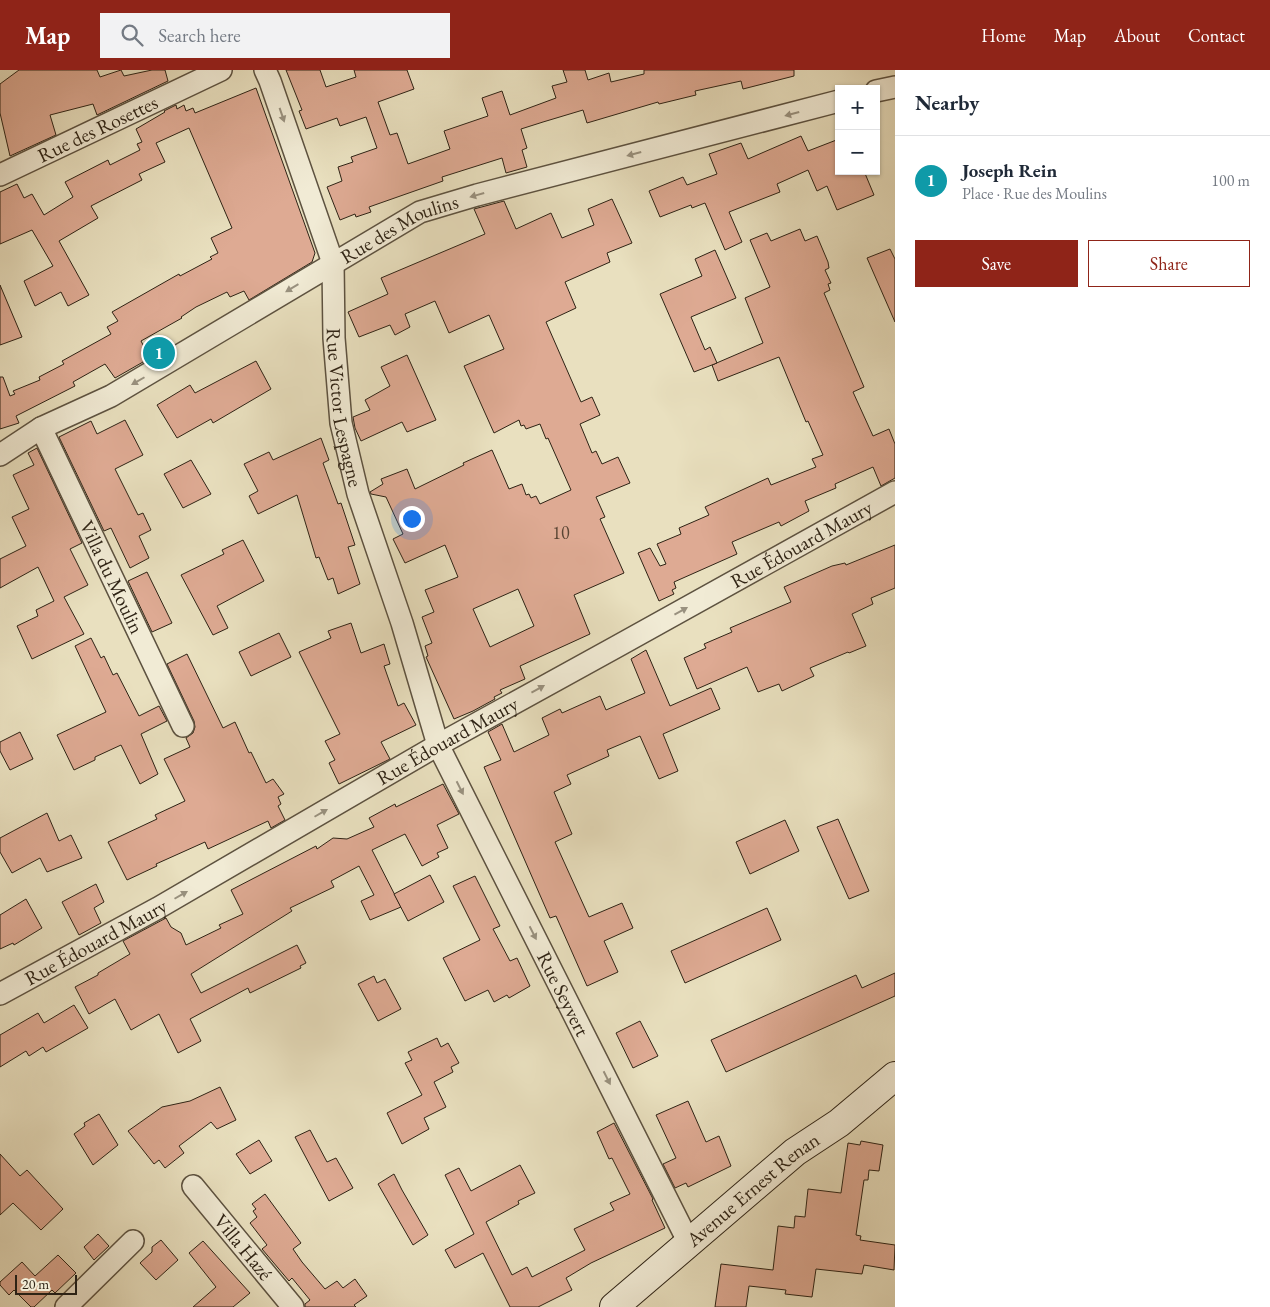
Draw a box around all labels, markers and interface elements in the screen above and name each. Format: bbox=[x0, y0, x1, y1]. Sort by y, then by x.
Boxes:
search box bbox=[100, 13, 450, 58]
text: Map bbox=[25, 20, 70, 51]
icon: search bbox=[118, 21, 146, 49]
text: Search here bbox=[158, 23, 241, 48]
text: Home bbox=[981, 24, 1026, 47]
text: Map bbox=[1054, 24, 1086, 47]
text: About bbox=[1114, 24, 1160, 47]
text: Contact bbox=[1188, 24, 1245, 47]
map controls bbox=[835, 85, 880, 175]
button: + bbox=[835, 85, 880, 130]
street label: Rue des Rosettes bbox=[33, 89, 162, 168]
text: Nearby bbox=[915, 89, 979, 116]
one-way arrow bbox=[279, 108, 286, 123]
one-way arrow bbox=[784, 110, 799, 118]
button: − bbox=[835, 130, 880, 175]
one-way arrow bbox=[627, 151, 642, 159]
text: Joseph Rein bbox=[962, 158, 1057, 183]
text: 1 bbox=[927, 170, 935, 191]
text: 100 m bbox=[1211, 170, 1250, 191]
text: Place · Rue des Moulins bbox=[962, 183, 1107, 204]
street label: Rue des Moulins bbox=[335, 188, 461, 270]
one-way arrow bbox=[469, 192, 484, 200]
button: Save bbox=[915, 240, 1078, 287]
button: Share bbox=[1088, 240, 1250, 287]
one-way arrow bbox=[285, 283, 298, 293]
street label: Rue Victor Lespagne bbox=[321, 328, 369, 490]
pin: 1 bbox=[143, 334, 175, 372]
one-way arrow bbox=[131, 376, 144, 385]
street label: Rue Édouard Maury bbox=[726, 494, 877, 594]
your location bbox=[399, 506, 425, 532]
street label: Villa du Moulin bbox=[74, 516, 150, 638]
house number: 10 bbox=[552, 521, 570, 544]
one-way arrow bbox=[674, 607, 688, 616]
one-way arrow bbox=[531, 685, 546, 693]
street label: Rue Édouard Maury bbox=[372, 690, 523, 791]
one-way arrow bbox=[456, 781, 464, 795]
one-way arrow bbox=[315, 808, 328, 817]
one-way arrow bbox=[174, 890, 187, 899]
street label: Rue Édouard Maury bbox=[20, 892, 172, 991]
one-way arrow bbox=[529, 926, 537, 940]
street label: Rue Seyvert bbox=[531, 947, 596, 1041]
one-way arrow bbox=[603, 1071, 611, 1085]
street label: Avenue Ernest Renan bbox=[680, 1126, 825, 1253]
street label: Villa Hazé bbox=[208, 1208, 279, 1286]
scale bar bbox=[15, 1272, 78, 1295]
text: 20 m bbox=[22, 1275, 49, 1293]

